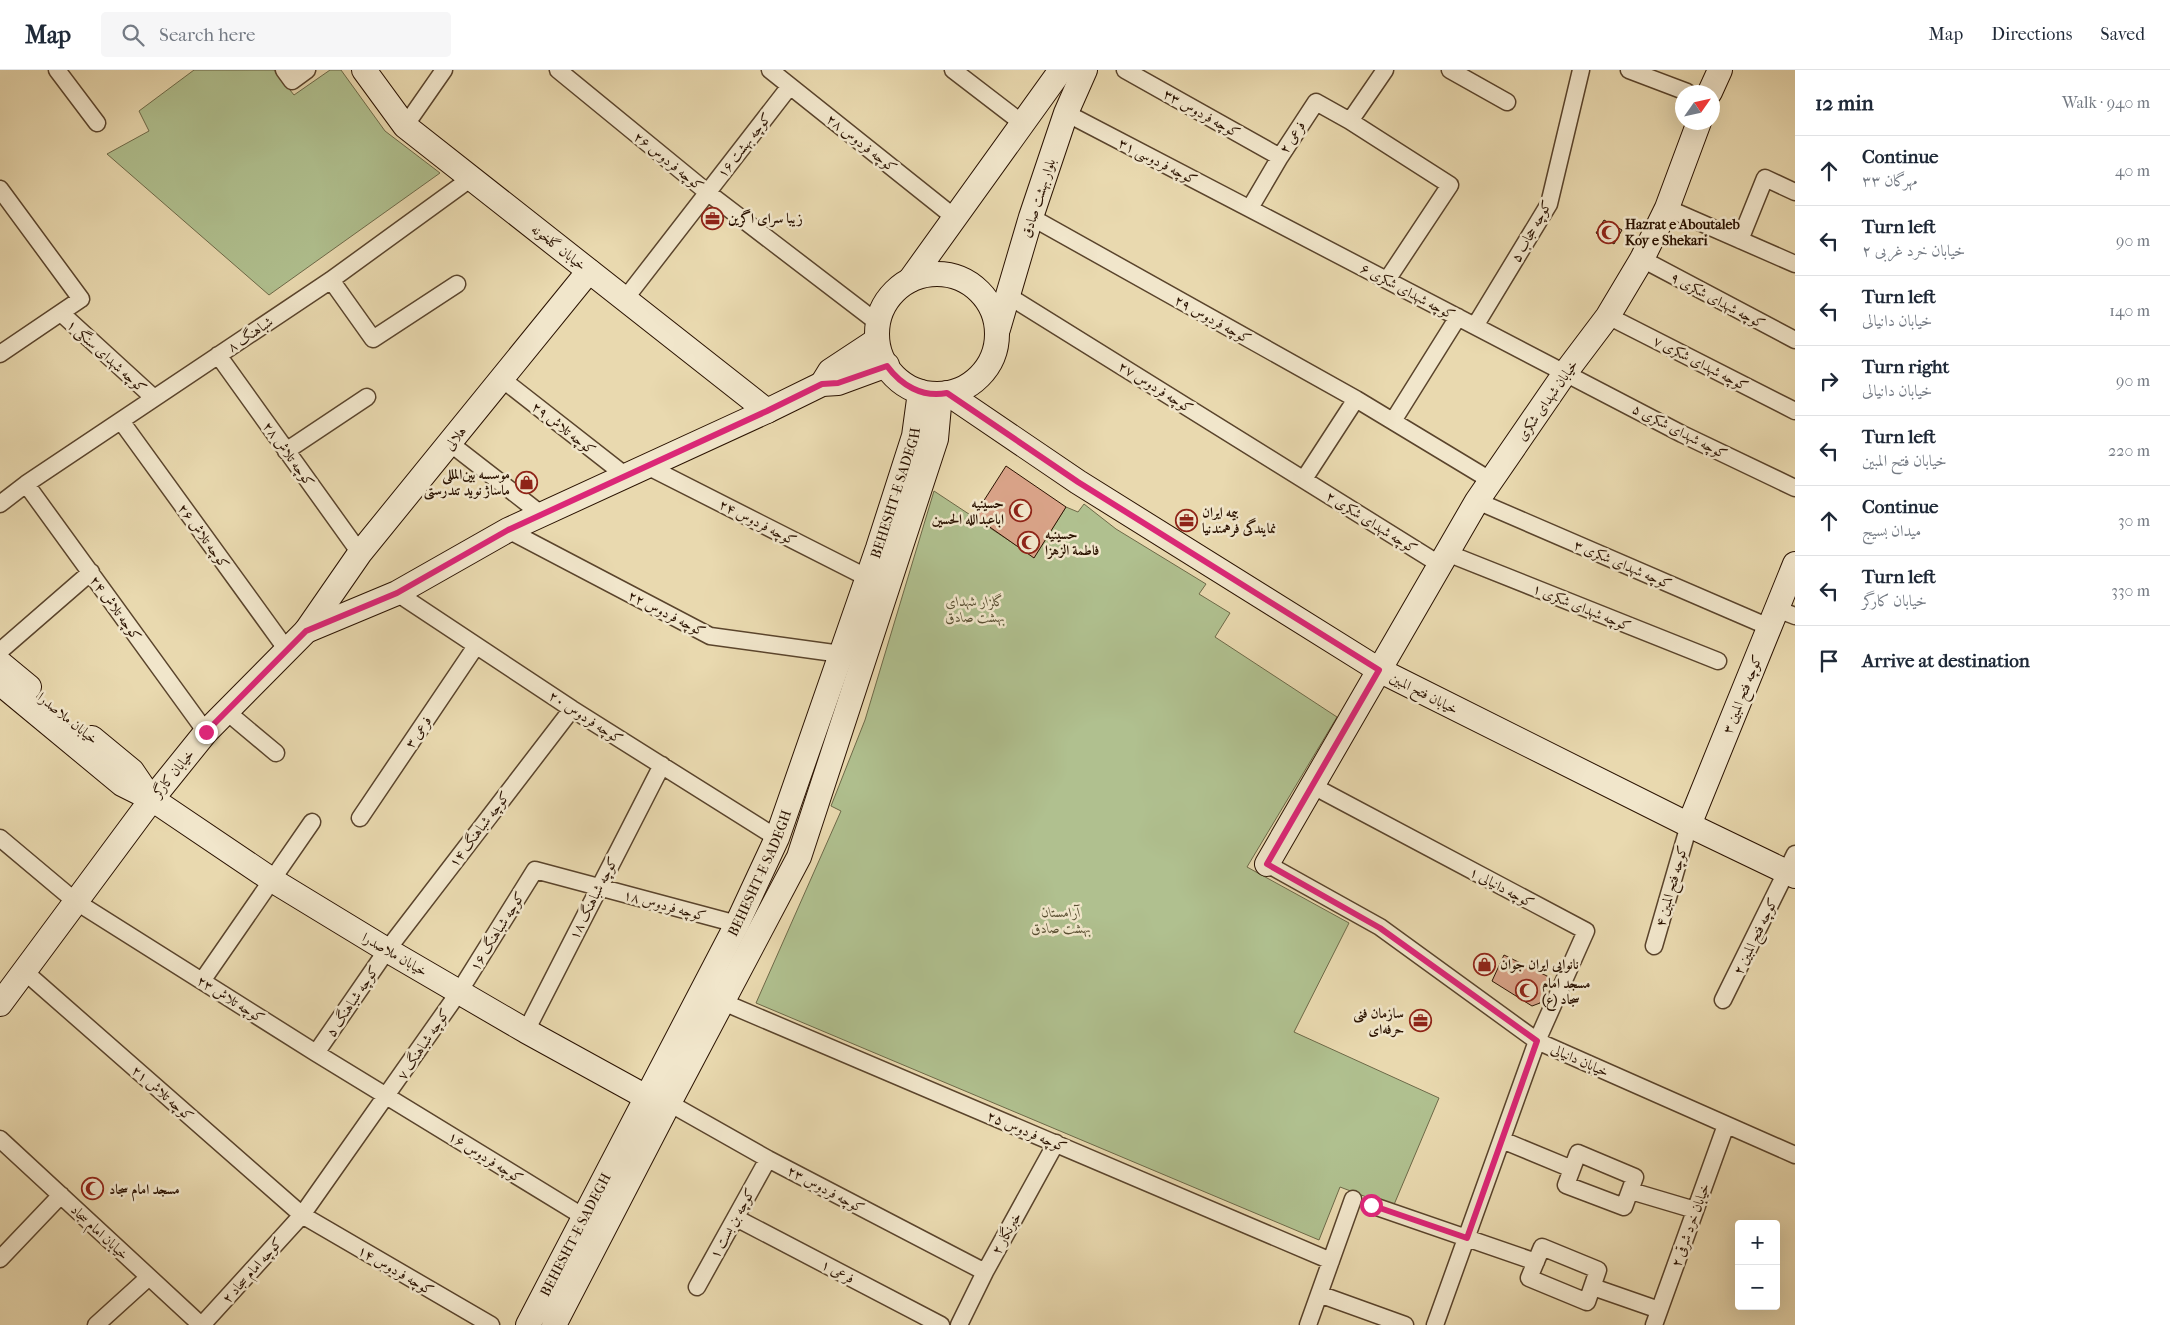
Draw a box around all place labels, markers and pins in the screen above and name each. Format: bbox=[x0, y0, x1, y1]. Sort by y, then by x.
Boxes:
office icon: زیبا سرای اگرین bbox=[700, 206, 724, 230]
place label: زیبا سرای اگرین bbox=[728, 209, 803, 228]
place label: Hazrat e Aboutaleb Koy e Shekari bbox=[1625, 216, 1741, 249]
mosque icon: Hazrat e Aboutaleb Koy e Shekari bbox=[1597, 220, 1621, 244]
place label: موسسه بین‌المللی ماساژ نوید تندرستی bbox=[424, 466, 510, 500]
shop icon: موسسه بین‌المللی ماساژ نوید تندرستی bbox=[514, 470, 538, 494]
place label: حسینیه اباعبدالله الحسین bbox=[932, 495, 1004, 528]
mosque icon: حسینیه اباعبدالله الحسین bbox=[1008, 499, 1032, 523]
place label: بیمه ایران نمایندگی فرهمندنیا bbox=[1202, 504, 1276, 538]
office icon: بیمه ایران نمایندگی فرهمندنیا bbox=[1174, 508, 1198, 532]
place label: حسینیه فاطمة الزهزا bbox=[1045, 526, 1099, 560]
mosque icon: حسینیه فاطمة الزهزا bbox=[1017, 530, 1041, 554]
shop icon: نانوایی ایران جوان bbox=[1472, 952, 1496, 976]
place label: نانوایی ایران جوان bbox=[1500, 956, 1579, 974]
place label: مسجد امام سجاد (ع) bbox=[1542, 975, 1591, 1011]
mosque icon: مسجد امام سجاد (ع) bbox=[1514, 979, 1538, 1003]
place label: سازمان فنی حرفه‌ای bbox=[1353, 1005, 1404, 1038]
office icon: سازمان فنی حرفه‌ای bbox=[1408, 1009, 1432, 1033]
mosque icon: مسجد امام سجاد bbox=[81, 1177, 105, 1201]
place label: مسجد امام سجاد bbox=[109, 1181, 180, 1202]

